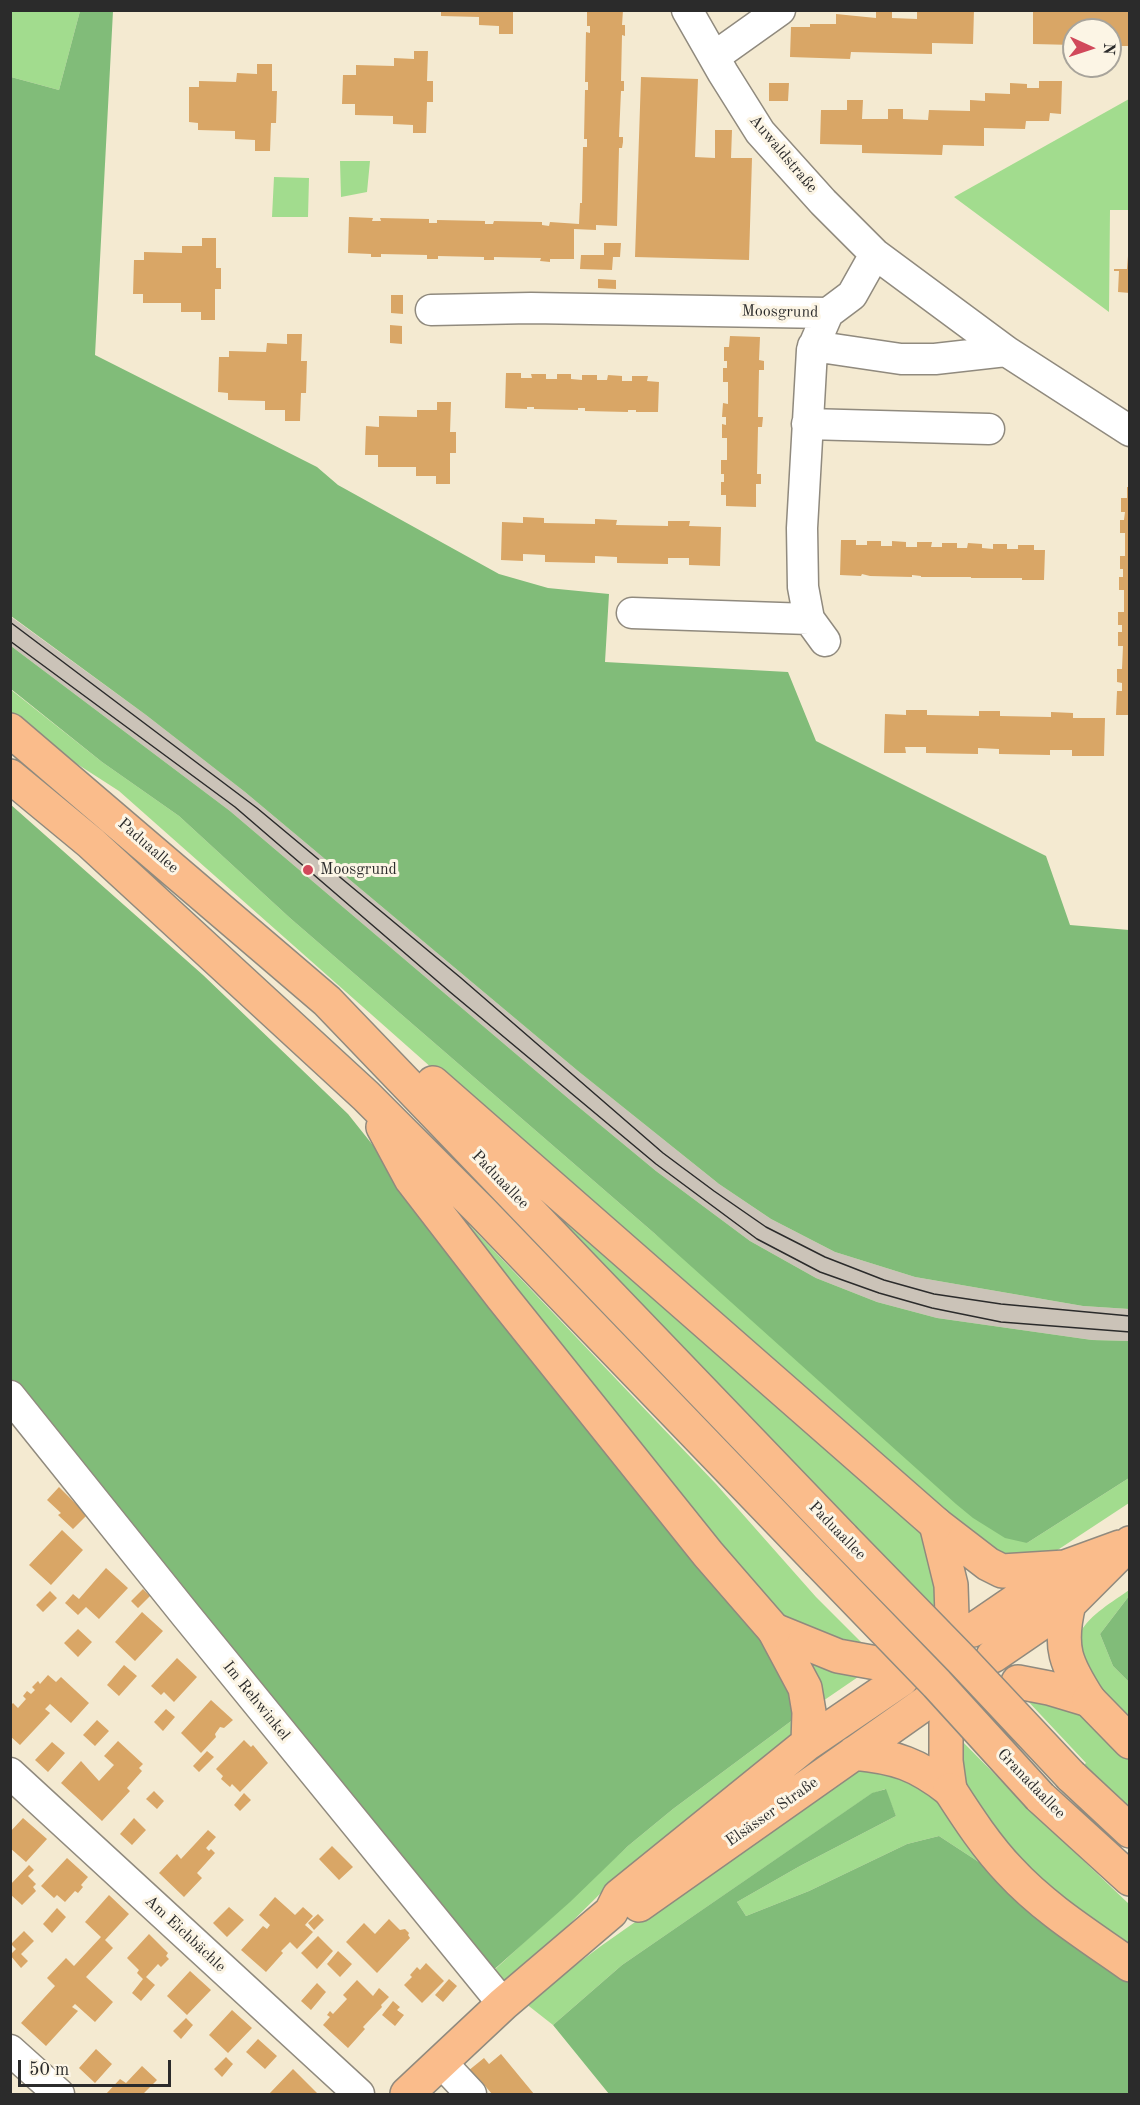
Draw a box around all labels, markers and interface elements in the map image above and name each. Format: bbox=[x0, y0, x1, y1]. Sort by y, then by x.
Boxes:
north arrow bbox=[1062, 18, 1122, 78]
text: N bbox=[1100, 42, 1116, 55]
street label: Auwaldstraße bbox=[745, 111, 821, 197]
street label: Moosgrund bbox=[741, 302, 819, 322]
street label: Paduaallee bbox=[114, 814, 182, 878]
place label: Moosgrund bbox=[320, 860, 397, 880]
marker: Moosgrund bbox=[301, 863, 315, 877]
street label: Paduaallee bbox=[467, 1147, 533, 1213]
street label: Paduaallee bbox=[804, 1498, 870, 1564]
street label: Im Rehwinkel bbox=[218, 1658, 294, 1744]
street label: Granadaallee bbox=[993, 1745, 1069, 1823]
street label: Elsässer Straße bbox=[722, 1773, 822, 1851]
street label: Am Eichbächle bbox=[140, 1892, 230, 1976]
scale bar bbox=[21, 2048, 174, 2086]
text: 50 m bbox=[29, 2061, 69, 2079]

